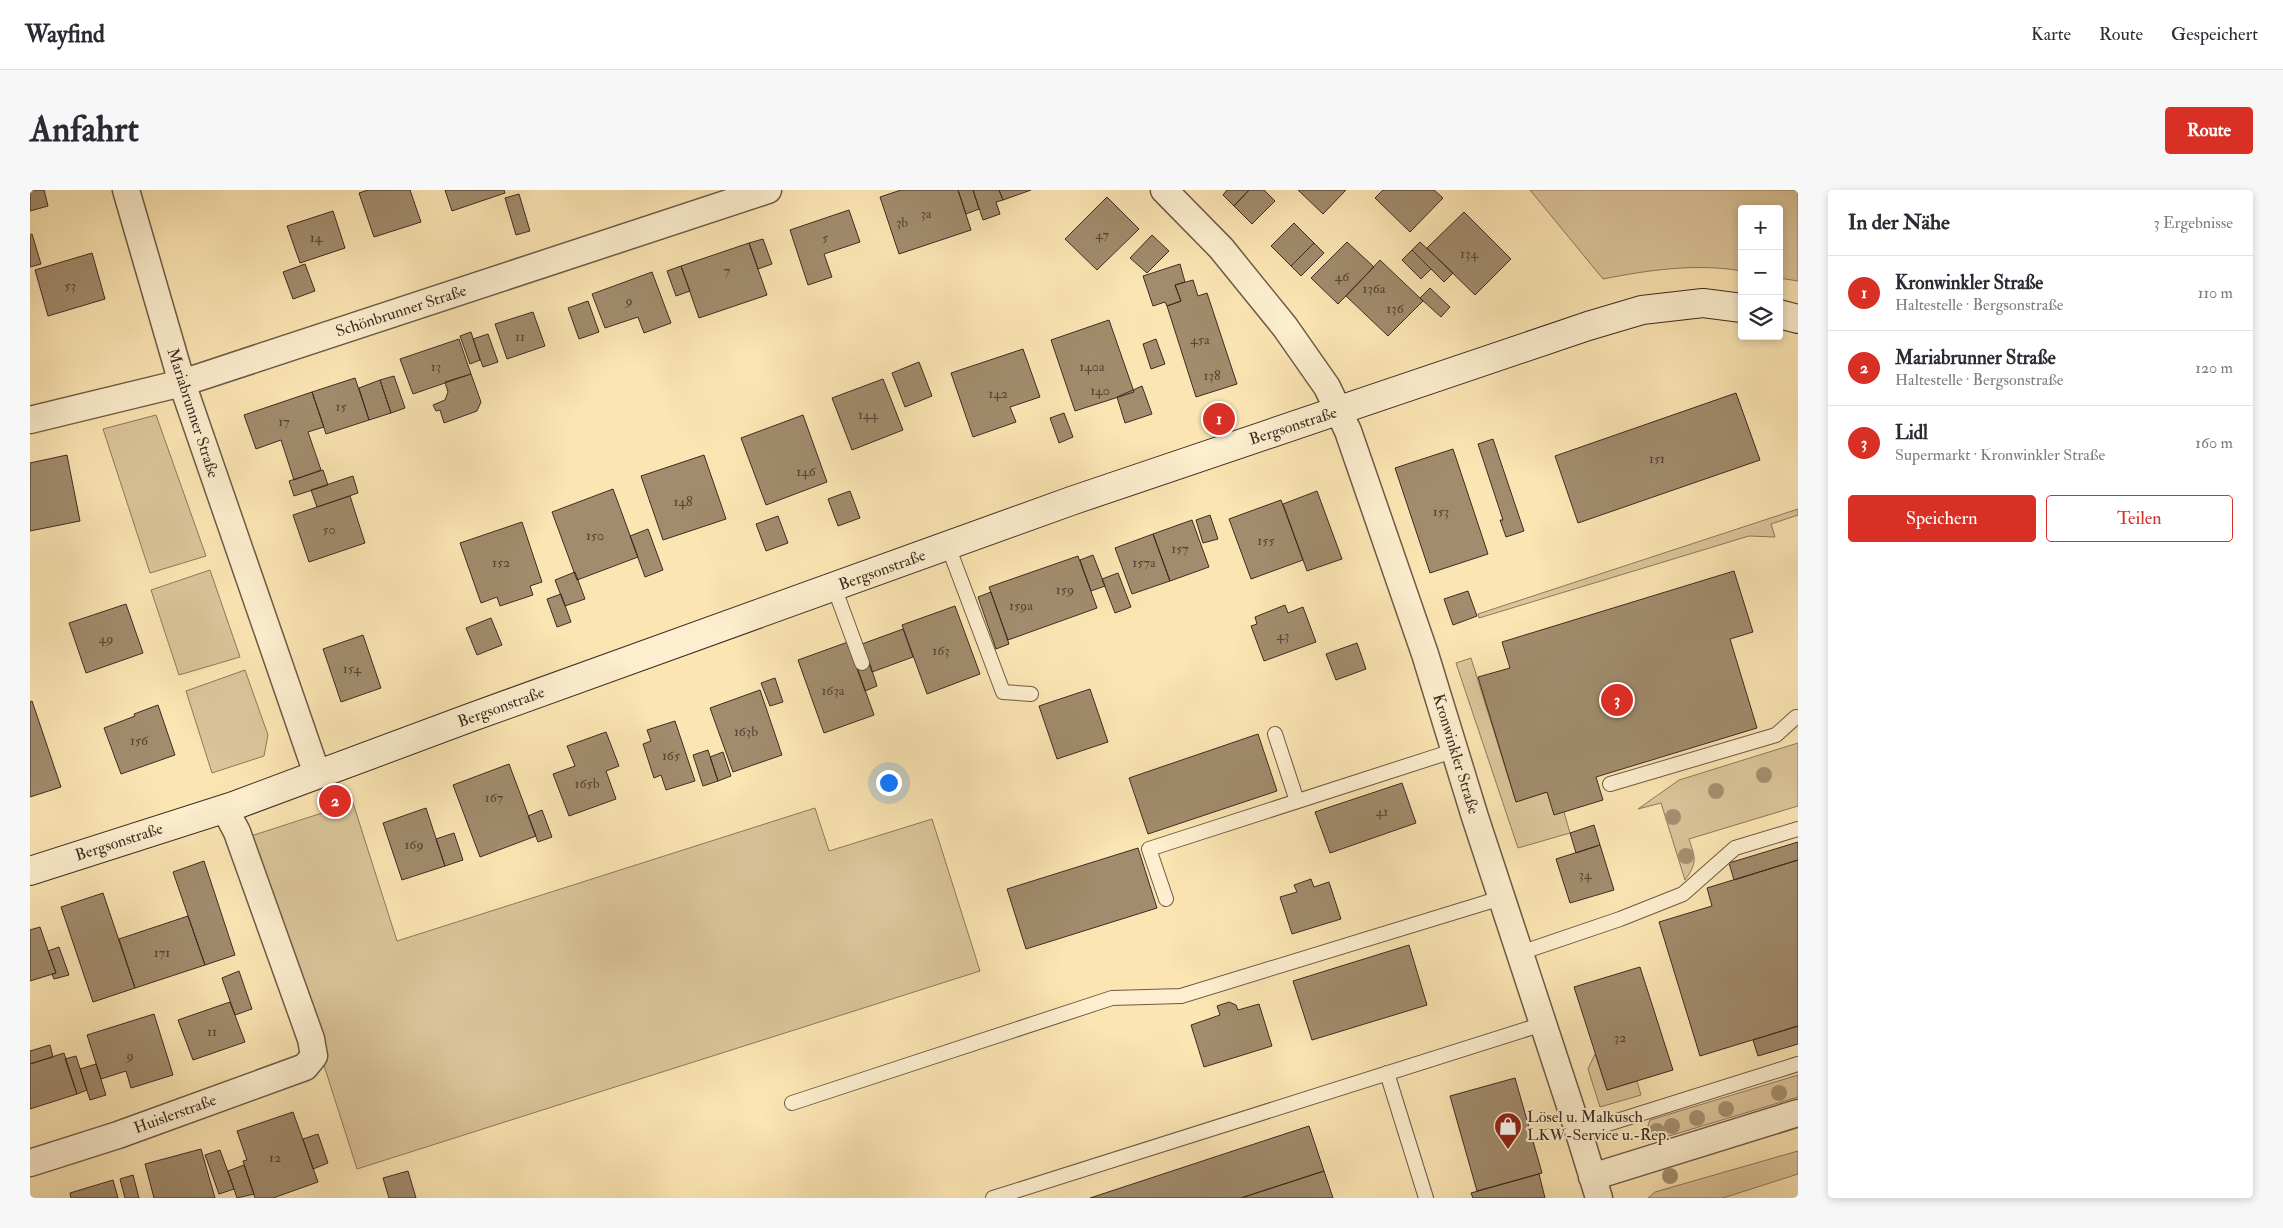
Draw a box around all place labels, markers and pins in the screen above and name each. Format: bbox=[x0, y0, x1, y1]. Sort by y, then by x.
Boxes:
pin: 1 bbox=[1203, 400, 1235, 438]
pin: 3 bbox=[1601, 681, 1633, 719]
pin: 2 bbox=[319, 782, 351, 820]
place label: Lösel u. Malkusch LKW-Service u.-Rep. bbox=[1527, 1107, 1669, 1146]
shop icon: Lösel u. Malkusch LKW-Service u.-Rep. bbox=[1493, 1111, 1523, 1150]

